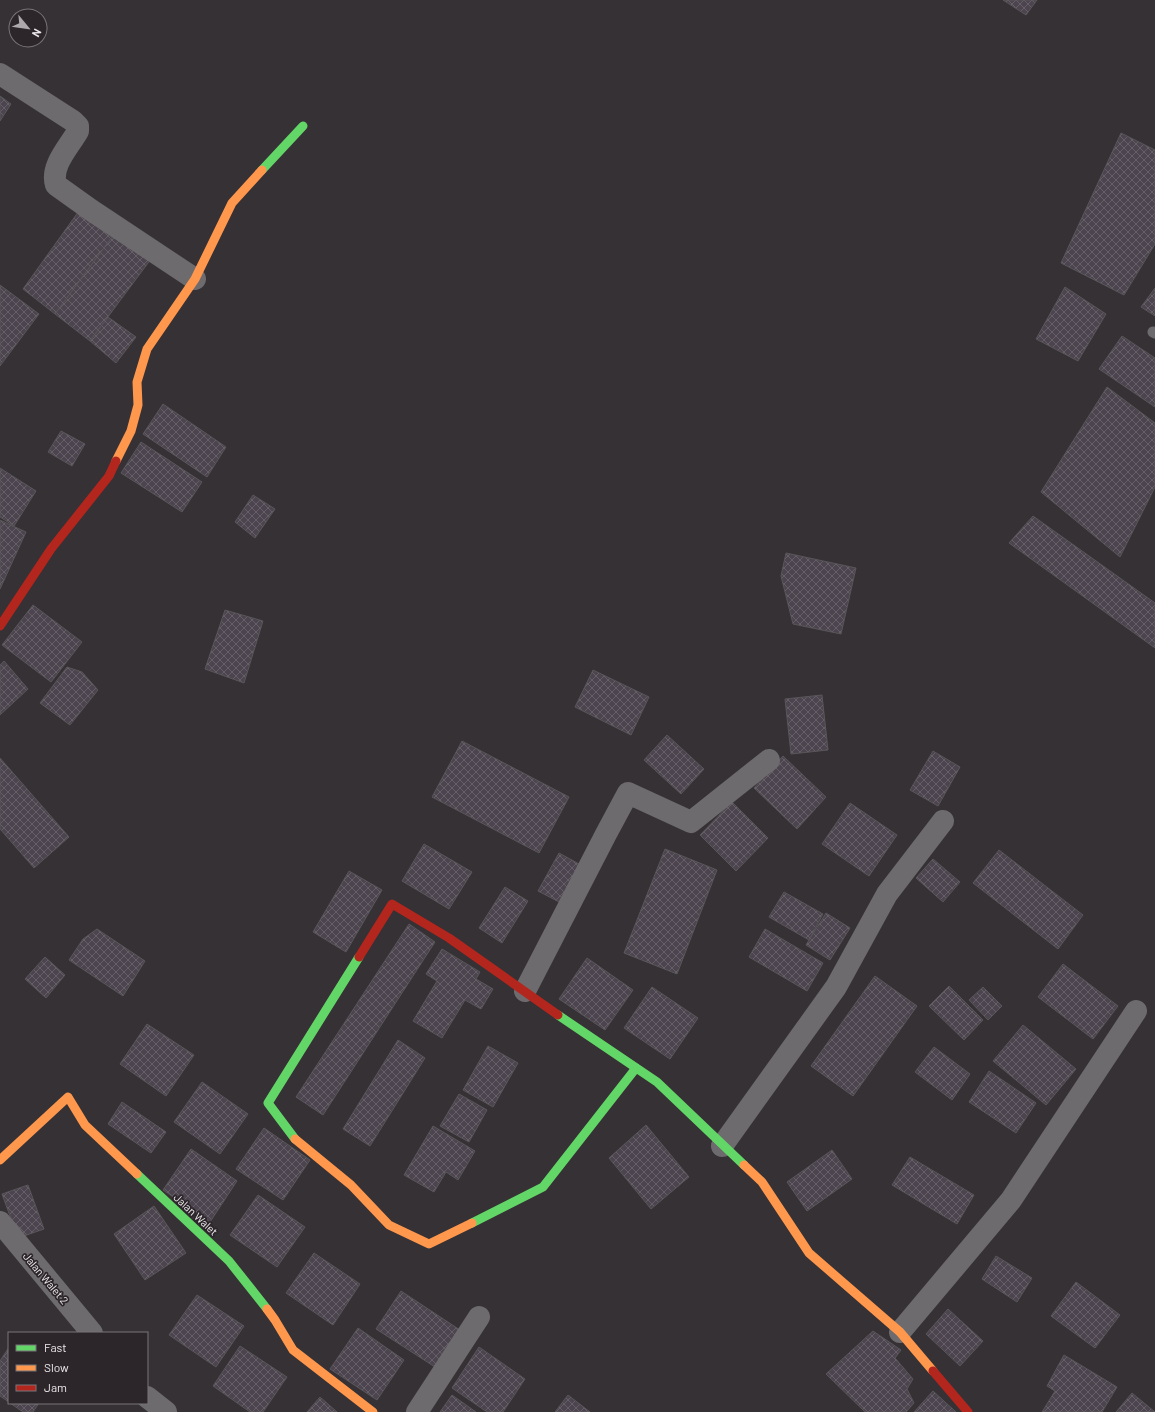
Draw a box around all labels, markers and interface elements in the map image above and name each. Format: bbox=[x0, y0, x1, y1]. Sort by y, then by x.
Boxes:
north arrow bbox=[8, 8, 48, 48]
text: N bbox=[30, 27, 45, 39]
street label: Jalan Walet bbox=[171, 1190, 221, 1238]
street label: Jalan Walet 2 bbox=[21, 1250, 71, 1307]
legend bbox=[8, 1332, 148, 1404]
text: Fast bbox=[44, 1340, 67, 1354]
text: Slow bbox=[44, 1360, 69, 1374]
text: Jam bbox=[44, 1380, 67, 1394]

